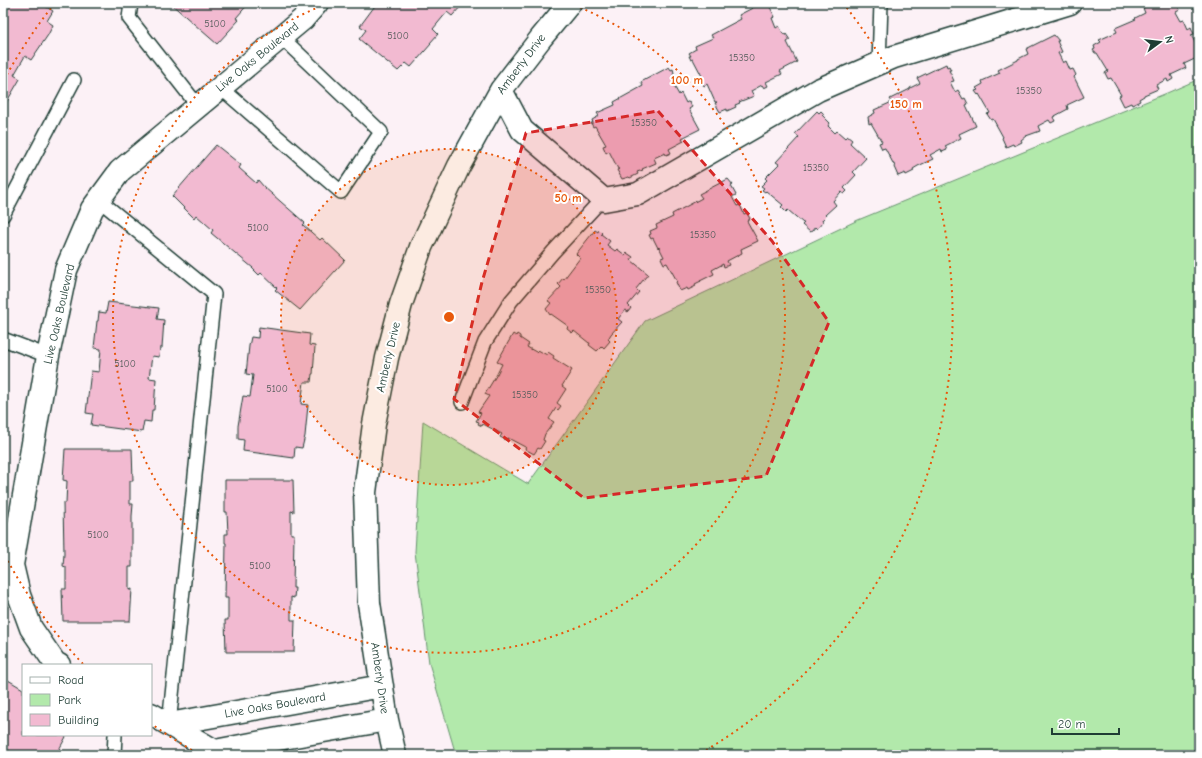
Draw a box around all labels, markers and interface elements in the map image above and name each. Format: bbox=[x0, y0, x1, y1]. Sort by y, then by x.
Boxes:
house number: 5100 bbox=[204, 18, 226, 30]
street label: Live Oaks Boulevard bbox=[213, 19, 301, 95]
north arrow bbox=[1140, 22, 1180, 62]
house number: 5100 bbox=[387, 30, 409, 42]
street label: Amberly Drive bbox=[494, 31, 548, 97]
text: N bbox=[1162, 34, 1176, 45]
house number: 15350 bbox=[729, 52, 755, 64]
text: 100 m bbox=[671, 73, 703, 87]
house number: 15350 bbox=[1016, 85, 1042, 97]
text: 150 m bbox=[890, 97, 922, 111]
house number: 15350 bbox=[631, 117, 657, 129]
house number: 15350 bbox=[803, 162, 829, 174]
text: 50 m bbox=[554, 191, 582, 205]
house number: 5100 bbox=[247, 222, 269, 234]
house number: 15350 bbox=[690, 229, 716, 241]
street label: Live Oaks Boulevard bbox=[41, 262, 77, 366]
house number: 15350 bbox=[585, 284, 611, 296]
centre of rings bbox=[442, 310, 456, 324]
street label: Amberly Drive bbox=[373, 320, 403, 394]
house number: 5100 bbox=[114, 358, 136, 370]
house number: 5100 bbox=[266, 383, 288, 395]
house number: 15350 bbox=[512, 389, 538, 401]
house number: 5100 bbox=[87, 529, 109, 541]
house number: 5100 bbox=[249, 560, 271, 572]
street label: Amberly Drive bbox=[368, 641, 392, 715]
legend bbox=[22, 664, 152, 736]
text: Road bbox=[58, 673, 84, 687]
street label: Live Oaks Boulevard bbox=[223, 689, 327, 721]
text: Park bbox=[58, 693, 81, 707]
scale bar bbox=[1052, 710, 1119, 736]
text: Building bbox=[58, 713, 99, 727]
text: 20 m bbox=[1058, 717, 1086, 731]

